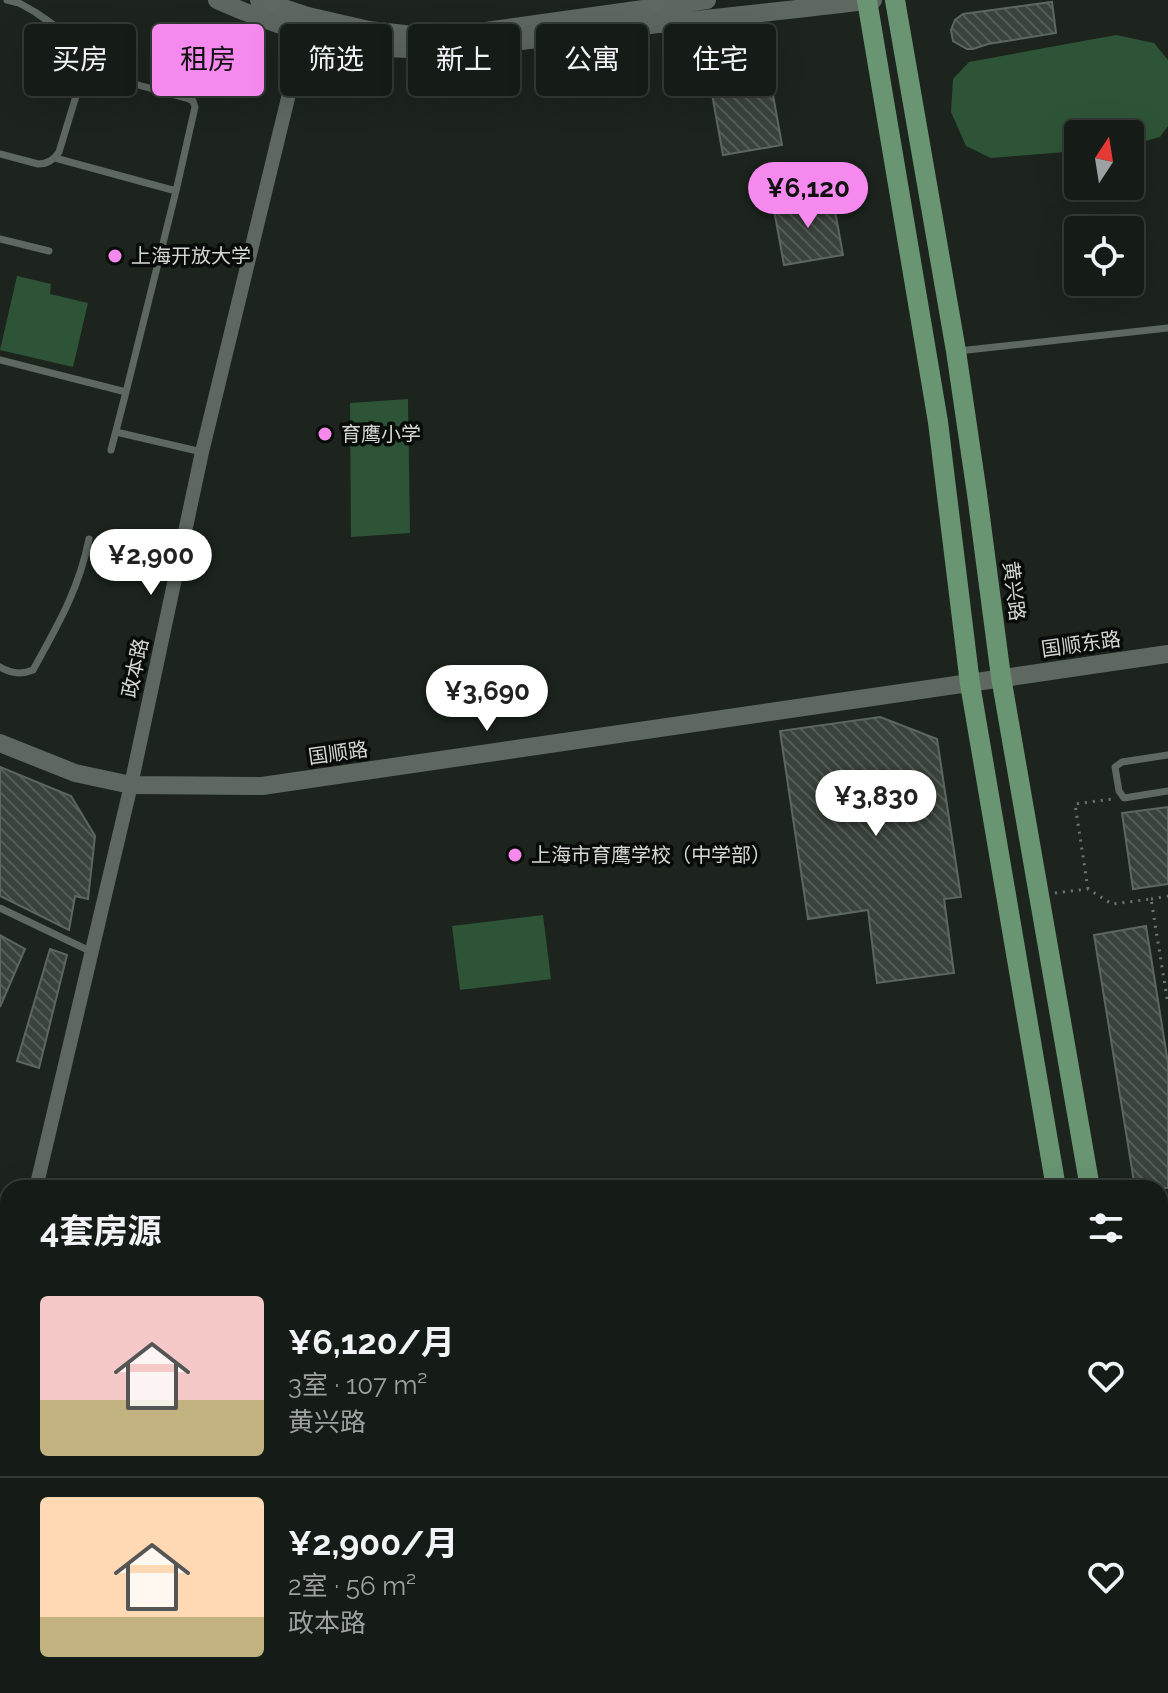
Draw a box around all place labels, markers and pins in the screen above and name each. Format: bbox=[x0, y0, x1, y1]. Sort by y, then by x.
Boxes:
pin: ¥6,120 bbox=[743, 162, 873, 230]
place label: 上海开放大学 bbox=[131, 244, 251, 268]
marker: 上海开放大学 bbox=[106, 247, 124, 265]
place label: 育鹰小学 bbox=[341, 422, 421, 446]
marker: 育鹰小学 bbox=[316, 425, 334, 443]
pin: ¥2,900 bbox=[86, 529, 216, 597]
pin: ¥3,690 bbox=[422, 665, 552, 733]
pin: ¥3,830 bbox=[811, 770, 941, 838]
place label: 上海市育鹰学校（中学部） bbox=[531, 843, 771, 867]
marker: 上海市育鹰学校（中学部） bbox=[506, 846, 524, 864]

